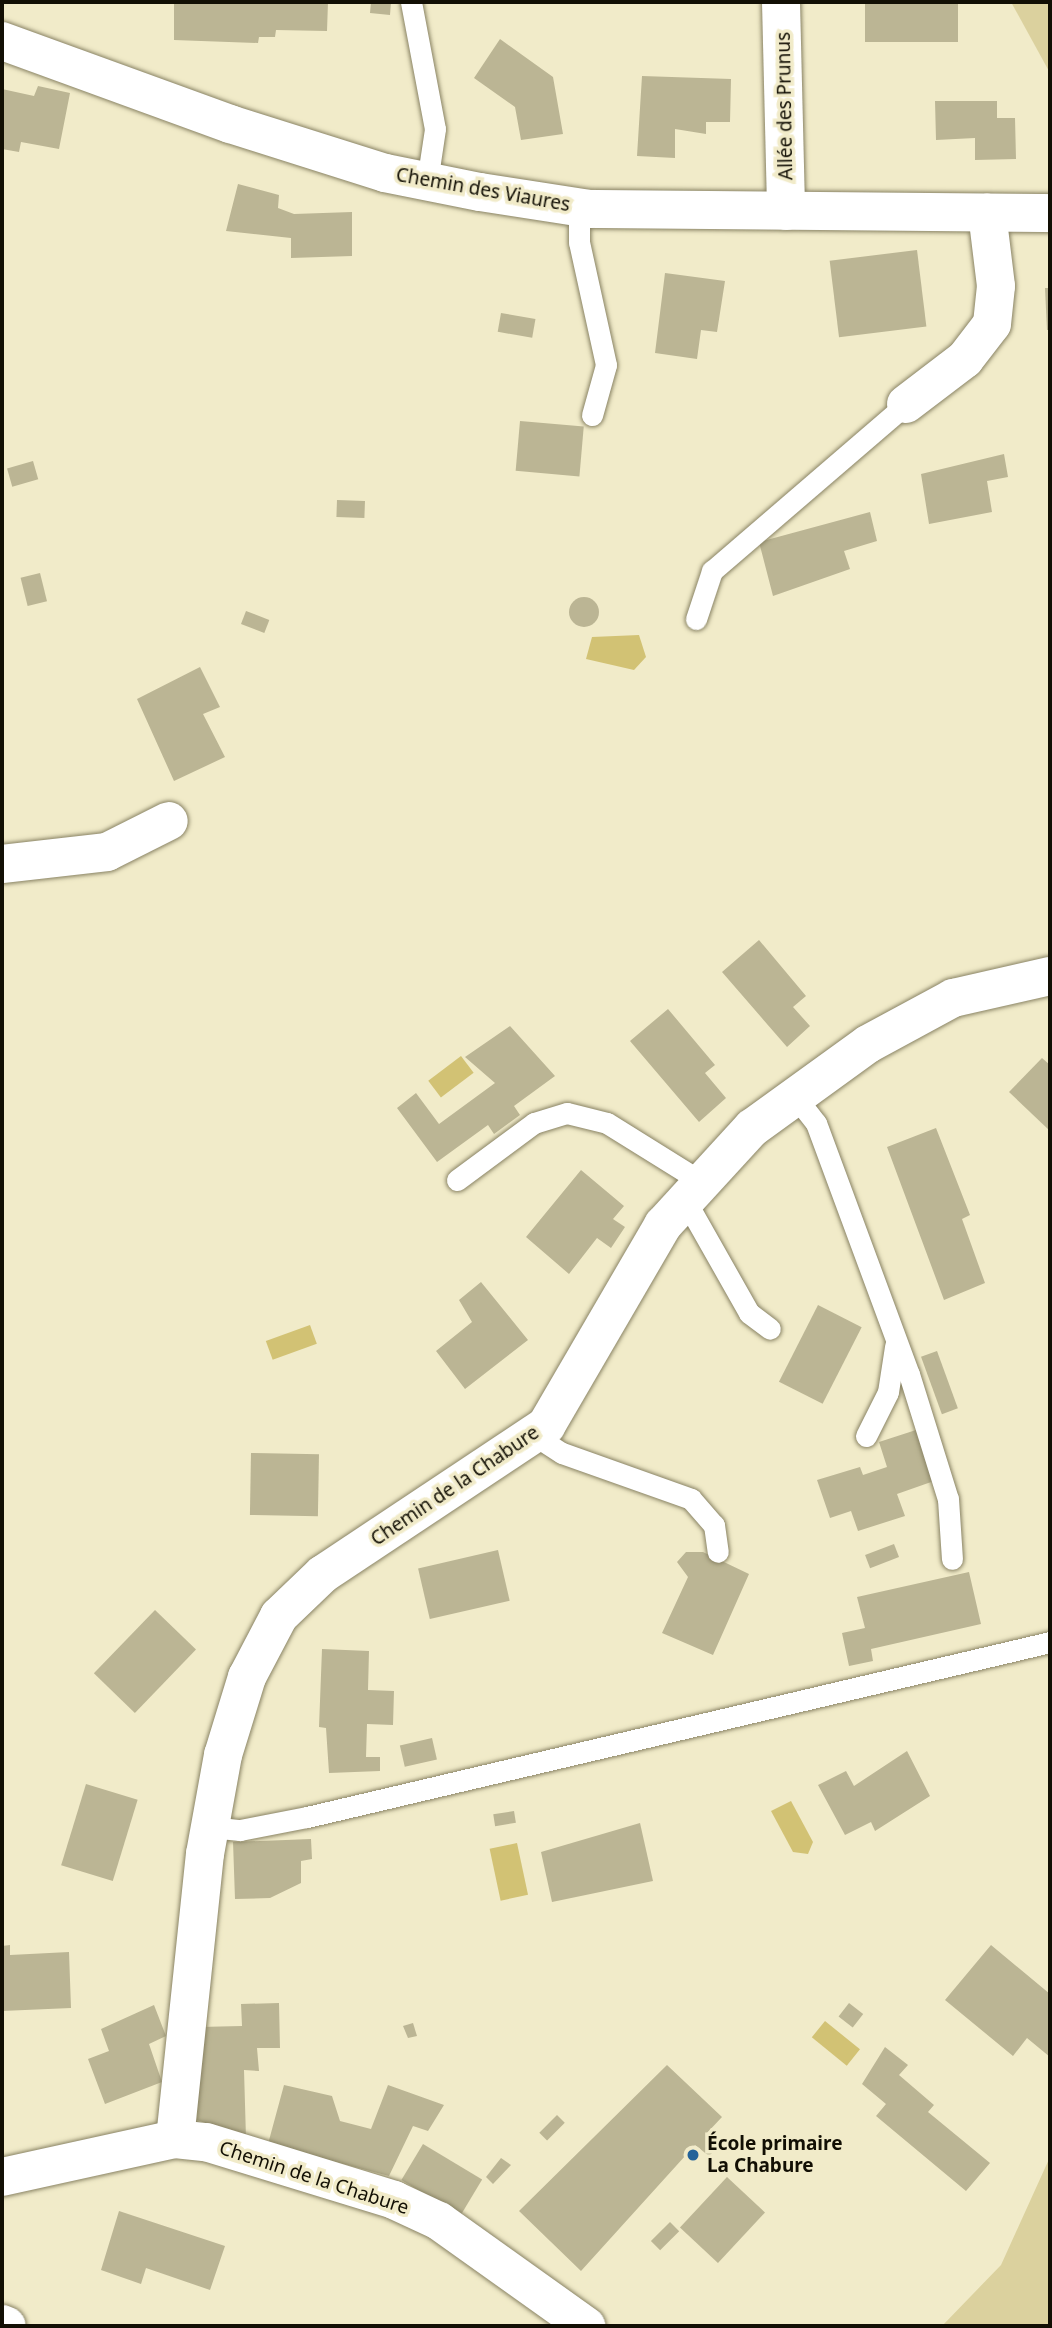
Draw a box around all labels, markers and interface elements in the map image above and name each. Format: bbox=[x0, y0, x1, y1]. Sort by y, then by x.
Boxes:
street label: Allée des Prunus bbox=[772, 32, 798, 180]
street label: Chemin des Viaures bbox=[394, 163, 572, 217]
street label: Chemin de la Chabure bbox=[367, 1421, 543, 1551]
place label: École primaire La Chabure bbox=[707, 2133, 842, 2177]
street label: Chemin de la Chabure bbox=[216, 2137, 412, 2219]
marker: École primaire La Chabure bbox=[685, 2147, 701, 2163]

